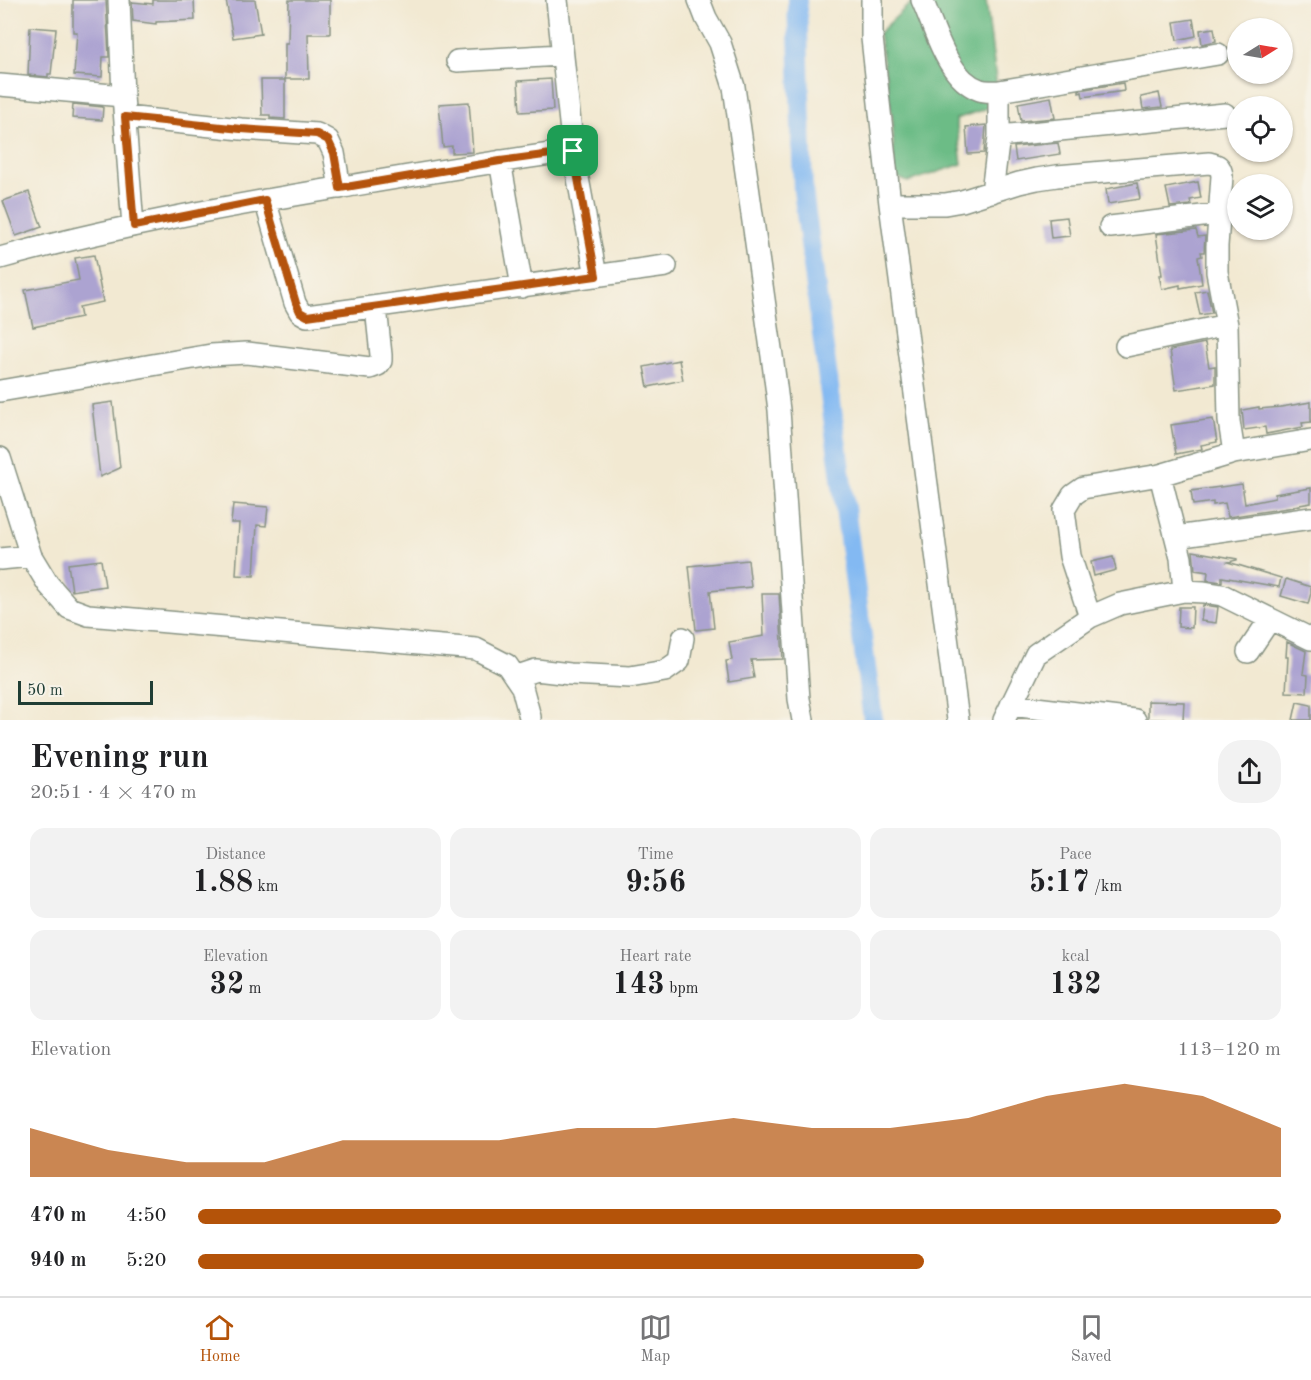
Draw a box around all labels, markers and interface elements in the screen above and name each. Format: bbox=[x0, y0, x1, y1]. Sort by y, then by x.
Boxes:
north arrow bbox=[1227, 18, 1293, 84]
map controls bbox=[1227, 18, 1293, 240]
button: locate bbox=[1227, 96, 1293, 162]
pin bbox=[547, 125, 598, 176]
icon: arrive bbox=[556, 134, 589, 167]
button: layers bbox=[1227, 174, 1293, 240]
scale bar bbox=[18, 678, 153, 706]
text: 50 m bbox=[27, 683, 63, 699]
button: share bbox=[1218, 740, 1281, 803]
text: Evening run bbox=[30, 742, 209, 775]
text: 20:51 · 4 × 470 m bbox=[30, 783, 197, 803]
text: Distance bbox=[205, 847, 266, 863]
text: Time bbox=[638, 847, 673, 863]
text: Pace bbox=[1059, 847, 1092, 863]
text: 1.88 bbox=[192, 868, 253, 898]
text: 9:56 bbox=[625, 868, 686, 898]
text: 5:17 bbox=[1029, 868, 1089, 898]
text: km bbox=[253, 879, 279, 895]
text: /km bbox=[1089, 879, 1122, 895]
text: Elevation bbox=[203, 949, 268, 965]
text: Heart rate bbox=[620, 949, 691, 965]
text: kcal bbox=[1062, 949, 1089, 965]
text: 32 bbox=[210, 970, 244, 1000]
text: 143 bbox=[613, 970, 665, 1000]
text: 132 bbox=[1049, 970, 1102, 1000]
text: m bbox=[244, 981, 262, 997]
text: bpm bbox=[665, 981, 698, 997]
text: Elevation bbox=[30, 1040, 111, 1060]
text: 113–120 m bbox=[1178, 1040, 1281, 1060]
text: 470 m bbox=[30, 1206, 86, 1226]
text: 4:50 bbox=[126, 1206, 166, 1226]
text: 940 m bbox=[30, 1251, 86, 1271]
text: 5:20 bbox=[126, 1251, 166, 1271]
tab: Home bbox=[199, 1311, 240, 1367]
tab: Map bbox=[639, 1311, 672, 1367]
tab: Saved bbox=[1071, 1311, 1112, 1367]

